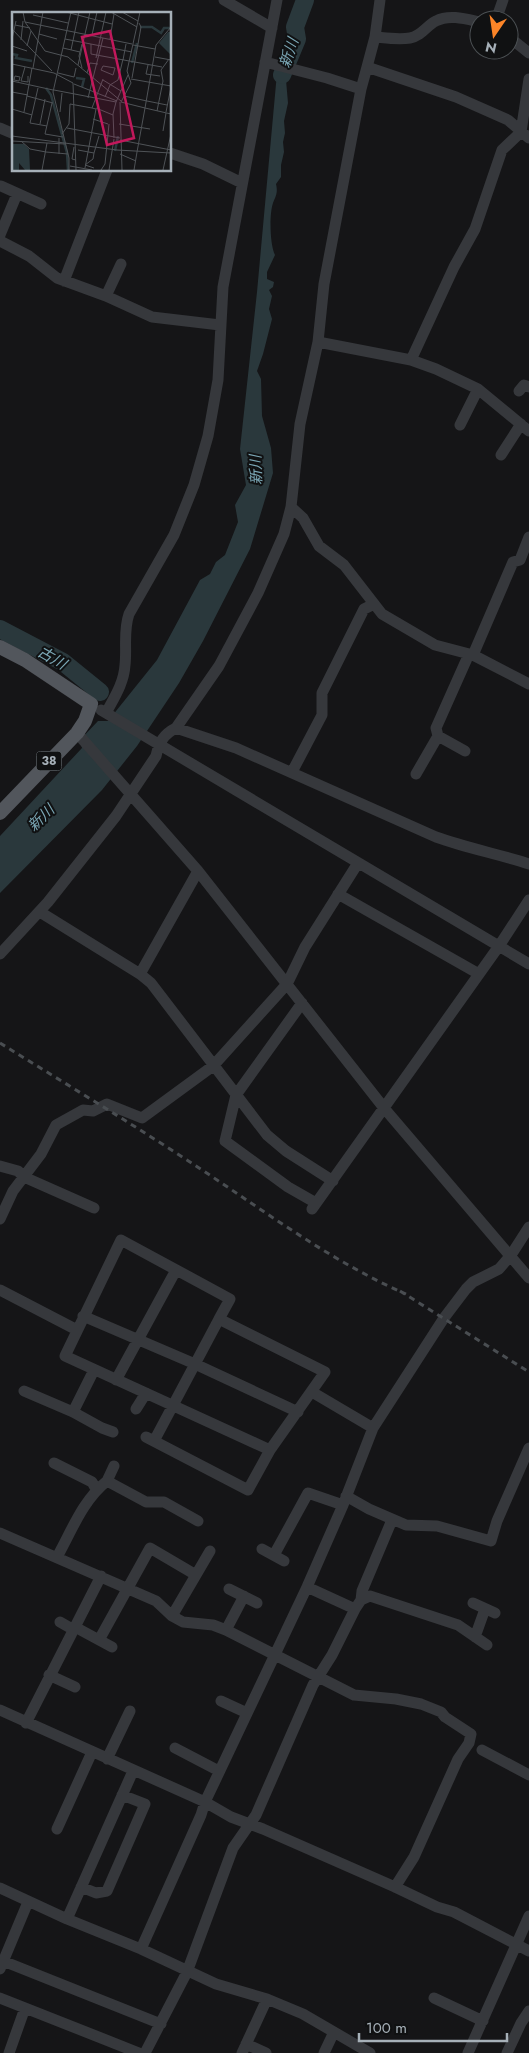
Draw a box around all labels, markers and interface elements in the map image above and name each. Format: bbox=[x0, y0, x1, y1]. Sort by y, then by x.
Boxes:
north arrow bbox=[469, 10, 519, 60]
inset map bbox=[12, 12, 171, 171]
water label: 新川 bbox=[274, 33, 305, 71]
text: N bbox=[483, 37, 499, 59]
water label: 新川 bbox=[244, 453, 268, 485]
water label: 古川 bbox=[34, 641, 72, 676]
road number: 38 bbox=[36, 751, 62, 770]
water label: 新川 bbox=[23, 798, 61, 836]
scale bar bbox=[359, 2010, 506, 2042]
text: 100 m bbox=[366, 2017, 407, 2039]

